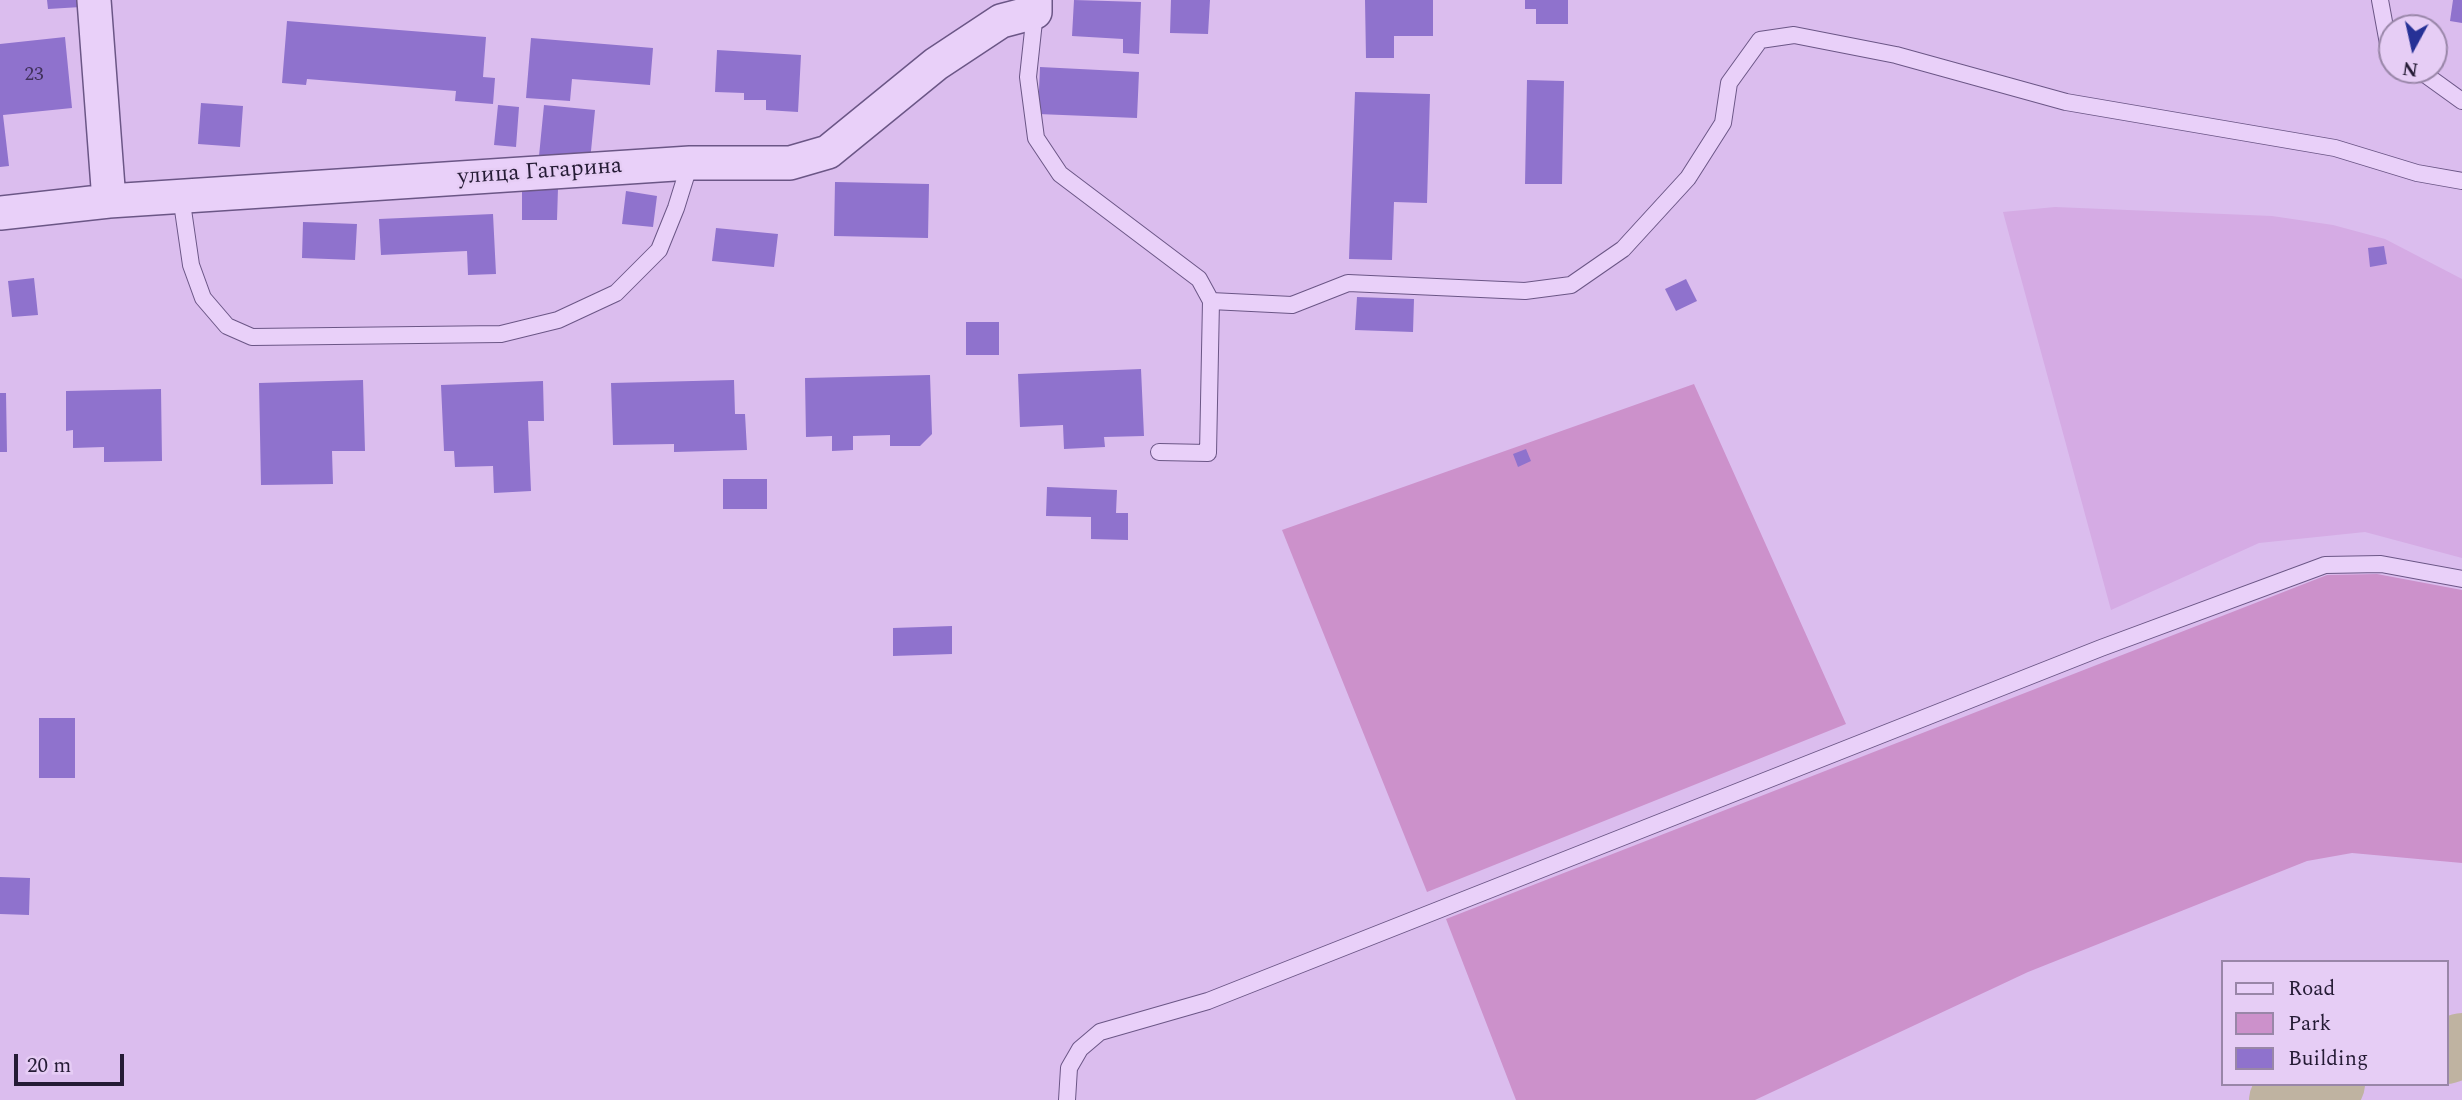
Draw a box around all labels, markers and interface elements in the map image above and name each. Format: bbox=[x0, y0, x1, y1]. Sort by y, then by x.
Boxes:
north arrow bbox=[2378, 14, 2448, 84]
text: N bbox=[2401, 53, 2420, 84]
house number: 23 bbox=[25, 65, 43, 87]
street label: улица Гагарина bbox=[457, 153, 623, 193]
legend bbox=[2220, 960, 2448, 1086]
text: Road bbox=[2288, 973, 2335, 1005]
text: Park bbox=[2288, 1008, 2331, 1040]
scale bar bbox=[18, 1040, 128, 1084]
text: Building bbox=[2288, 1043, 2368, 1075]
text: 20 m bbox=[27, 1050, 71, 1082]

